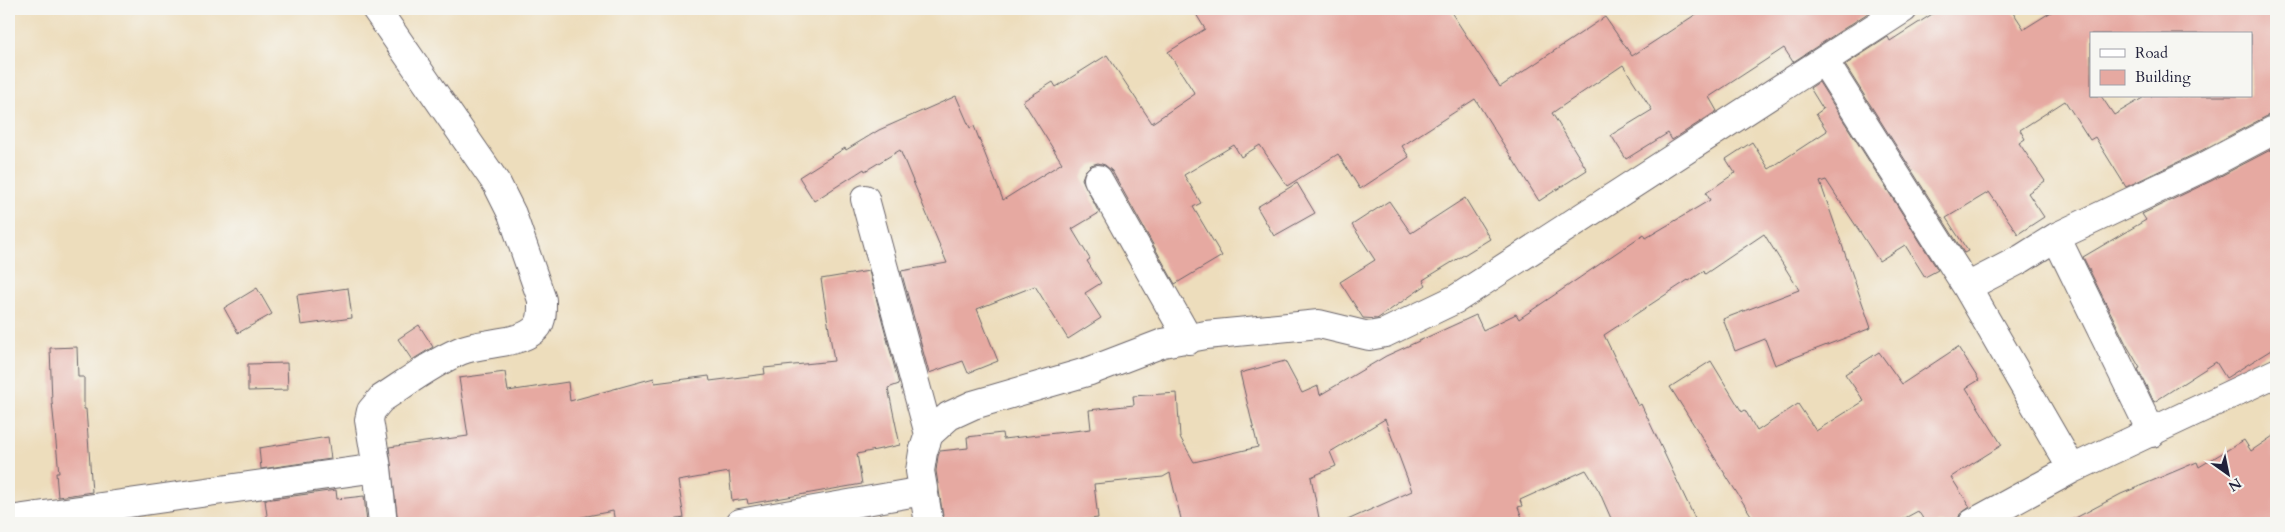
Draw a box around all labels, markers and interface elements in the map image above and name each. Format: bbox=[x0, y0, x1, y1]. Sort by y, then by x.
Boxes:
legend bbox=[2090, 32, 2252, 98]
text: Road bbox=[2135, 43, 2168, 63]
text: Building bbox=[2135, 67, 2191, 87]
north arrow bbox=[2202, 450, 2252, 500]
text: N bbox=[2225, 473, 2245, 496]

